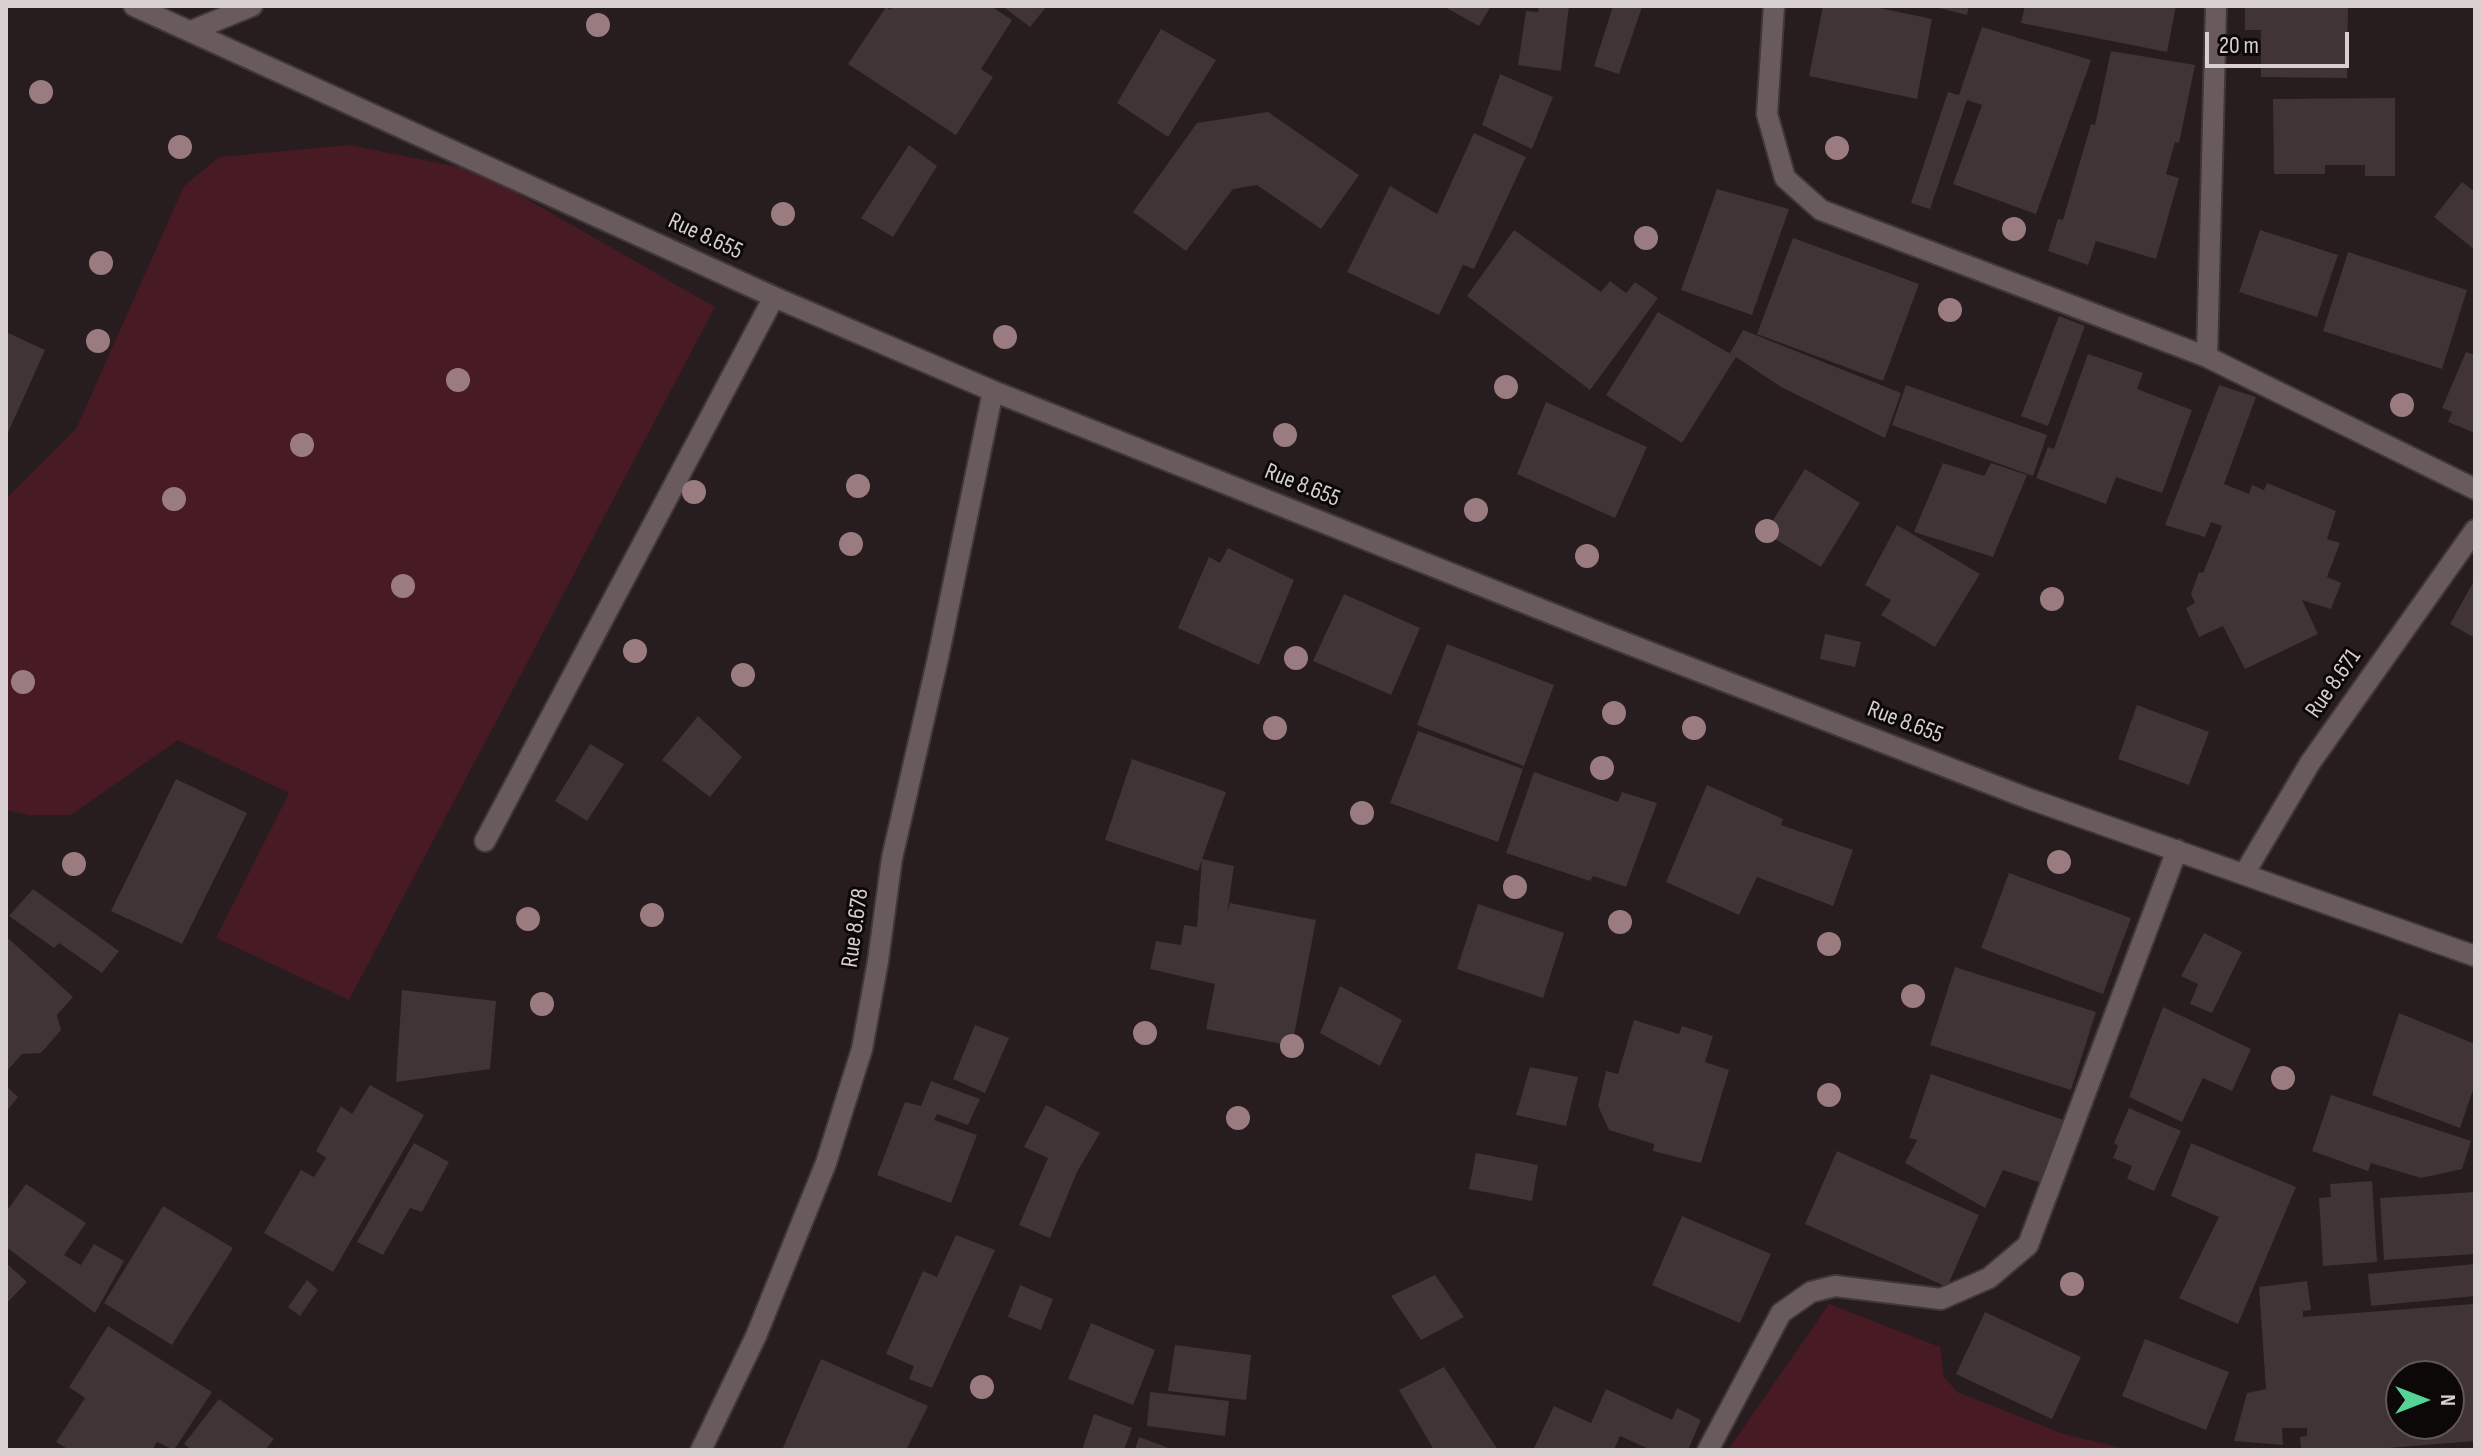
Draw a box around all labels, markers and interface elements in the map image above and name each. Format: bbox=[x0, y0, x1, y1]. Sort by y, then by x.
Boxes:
scale bar bbox=[2209, 16, 2353, 66]
text: 20 m bbox=[2219, 31, 2259, 60]
street label: Rue 8.655 bbox=[663, 207, 747, 267]
street label: Rue 8.655 bbox=[1260, 458, 1344, 514]
street label: Rue 8.671 bbox=[2300, 644, 2368, 724]
street label: Rue 8.655 bbox=[1863, 695, 1947, 751]
street label: Rue 8.678 bbox=[836, 887, 876, 969]
north arrow bbox=[2385, 1360, 2465, 1440]
text: N bbox=[2434, 1394, 2461, 1406]

